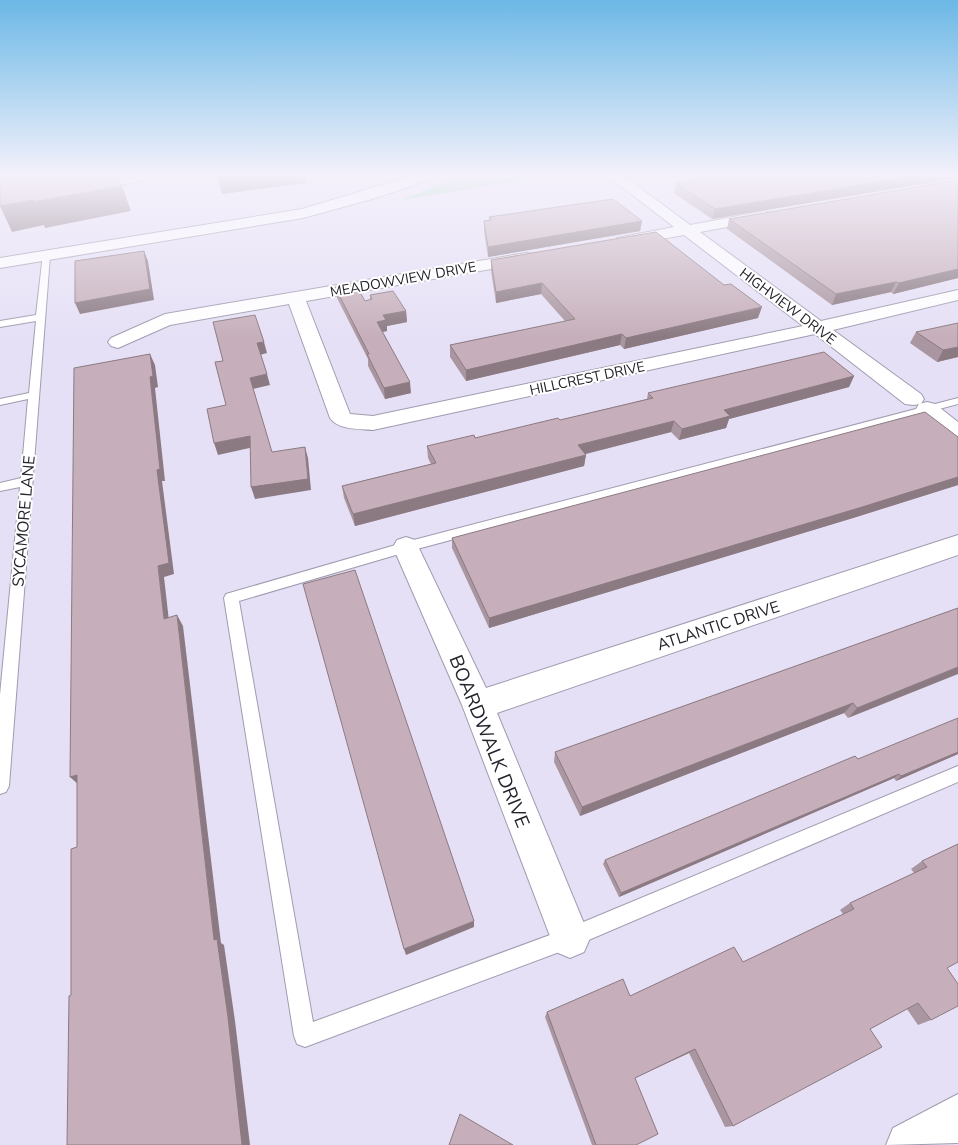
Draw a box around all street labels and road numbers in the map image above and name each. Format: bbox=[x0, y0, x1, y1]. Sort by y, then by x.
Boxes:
street label: MEADOWVIEW DRIVE bbox=[329, 257, 478, 302]
street label: HIGHVIEW DRIVE bbox=[735, 264, 840, 349]
street label: HILLCREST DRIVE bbox=[528, 357, 646, 400]
street label: SYCAMORE LANE bbox=[7, 454, 41, 588]
street label: ATLANTIC DRIVE bbox=[654, 596, 782, 656]
street label: BOARDWALK DRIVE bbox=[443, 651, 536, 832]

